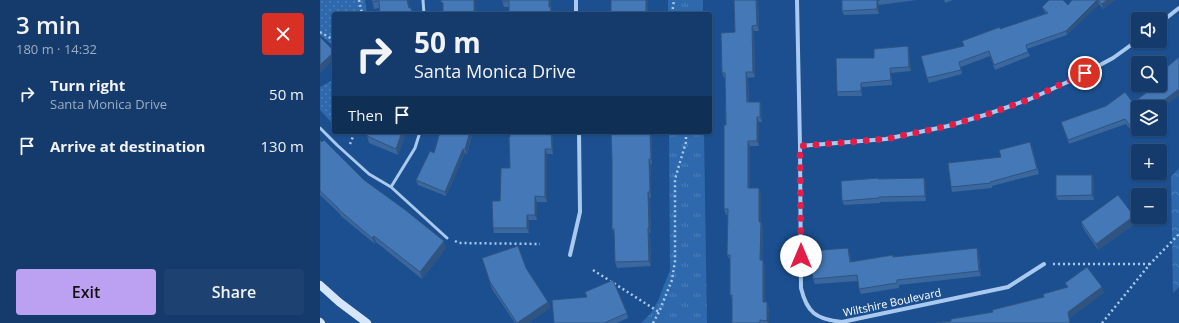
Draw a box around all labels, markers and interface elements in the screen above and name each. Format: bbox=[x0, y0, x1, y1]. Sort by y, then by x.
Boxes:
text: 3 min bbox=[16, 8, 81, 41]
map controls bbox=[1131, 12, 1167, 224]
button: sound bbox=[1131, 12, 1167, 48]
button: close bbox=[262, 13, 304, 55]
text: 50 m bbox=[414, 23, 481, 61]
icon: right bbox=[348, 28, 400, 80]
text: 180 m · 14:32 bbox=[16, 40, 97, 58]
pin bbox=[1068, 56, 1102, 90]
button: search bbox=[1131, 56, 1167, 92]
text: Santa Monica Drive bbox=[414, 59, 576, 83]
icon: arrive bbox=[1074, 62, 1096, 84]
text: Turn right bbox=[50, 75, 125, 95]
icon: right bbox=[16, 83, 38, 105]
text: 50 m bbox=[269, 84, 304, 104]
text: Santa Monica Drive bbox=[50, 95, 167, 113]
button: layers bbox=[1131, 100, 1167, 136]
icon: arrive bbox=[391, 104, 413, 126]
text: Then bbox=[348, 105, 383, 125]
icon: arrive bbox=[16, 135, 38, 157]
text: Arrive at destination bbox=[50, 136, 205, 156]
text: 130 m bbox=[260, 136, 304, 156]
button: + bbox=[1131, 144, 1167, 180]
button: − bbox=[1131, 188, 1167, 224]
position arrow bbox=[780, 235, 822, 277]
button: Exit bbox=[16, 269, 156, 315]
button: Share bbox=[164, 269, 304, 315]
street label: Wiltshire Boulevard bbox=[841, 284, 943, 320]

